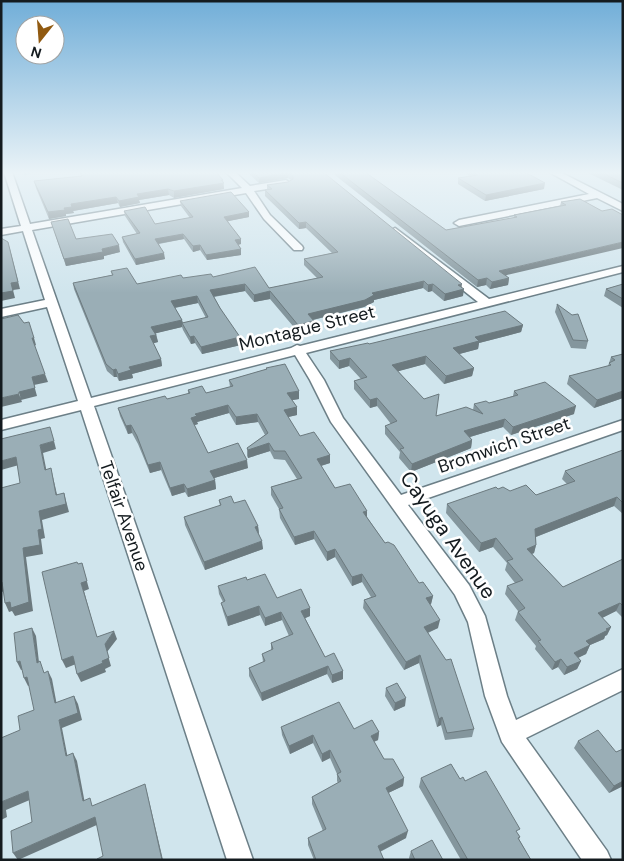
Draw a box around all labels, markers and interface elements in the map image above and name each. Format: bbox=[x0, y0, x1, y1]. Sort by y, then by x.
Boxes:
north arrow bbox=[15, 15, 65, 65]
text: N bbox=[29, 42, 44, 63]
street label: Montague Street bbox=[236, 299, 378, 357]
street label: Bromwich Street bbox=[435, 411, 573, 479]
street label: Telfair Avenue bbox=[94, 458, 154, 574]
street label: Cayuga Avenue bbox=[394, 466, 503, 605]

